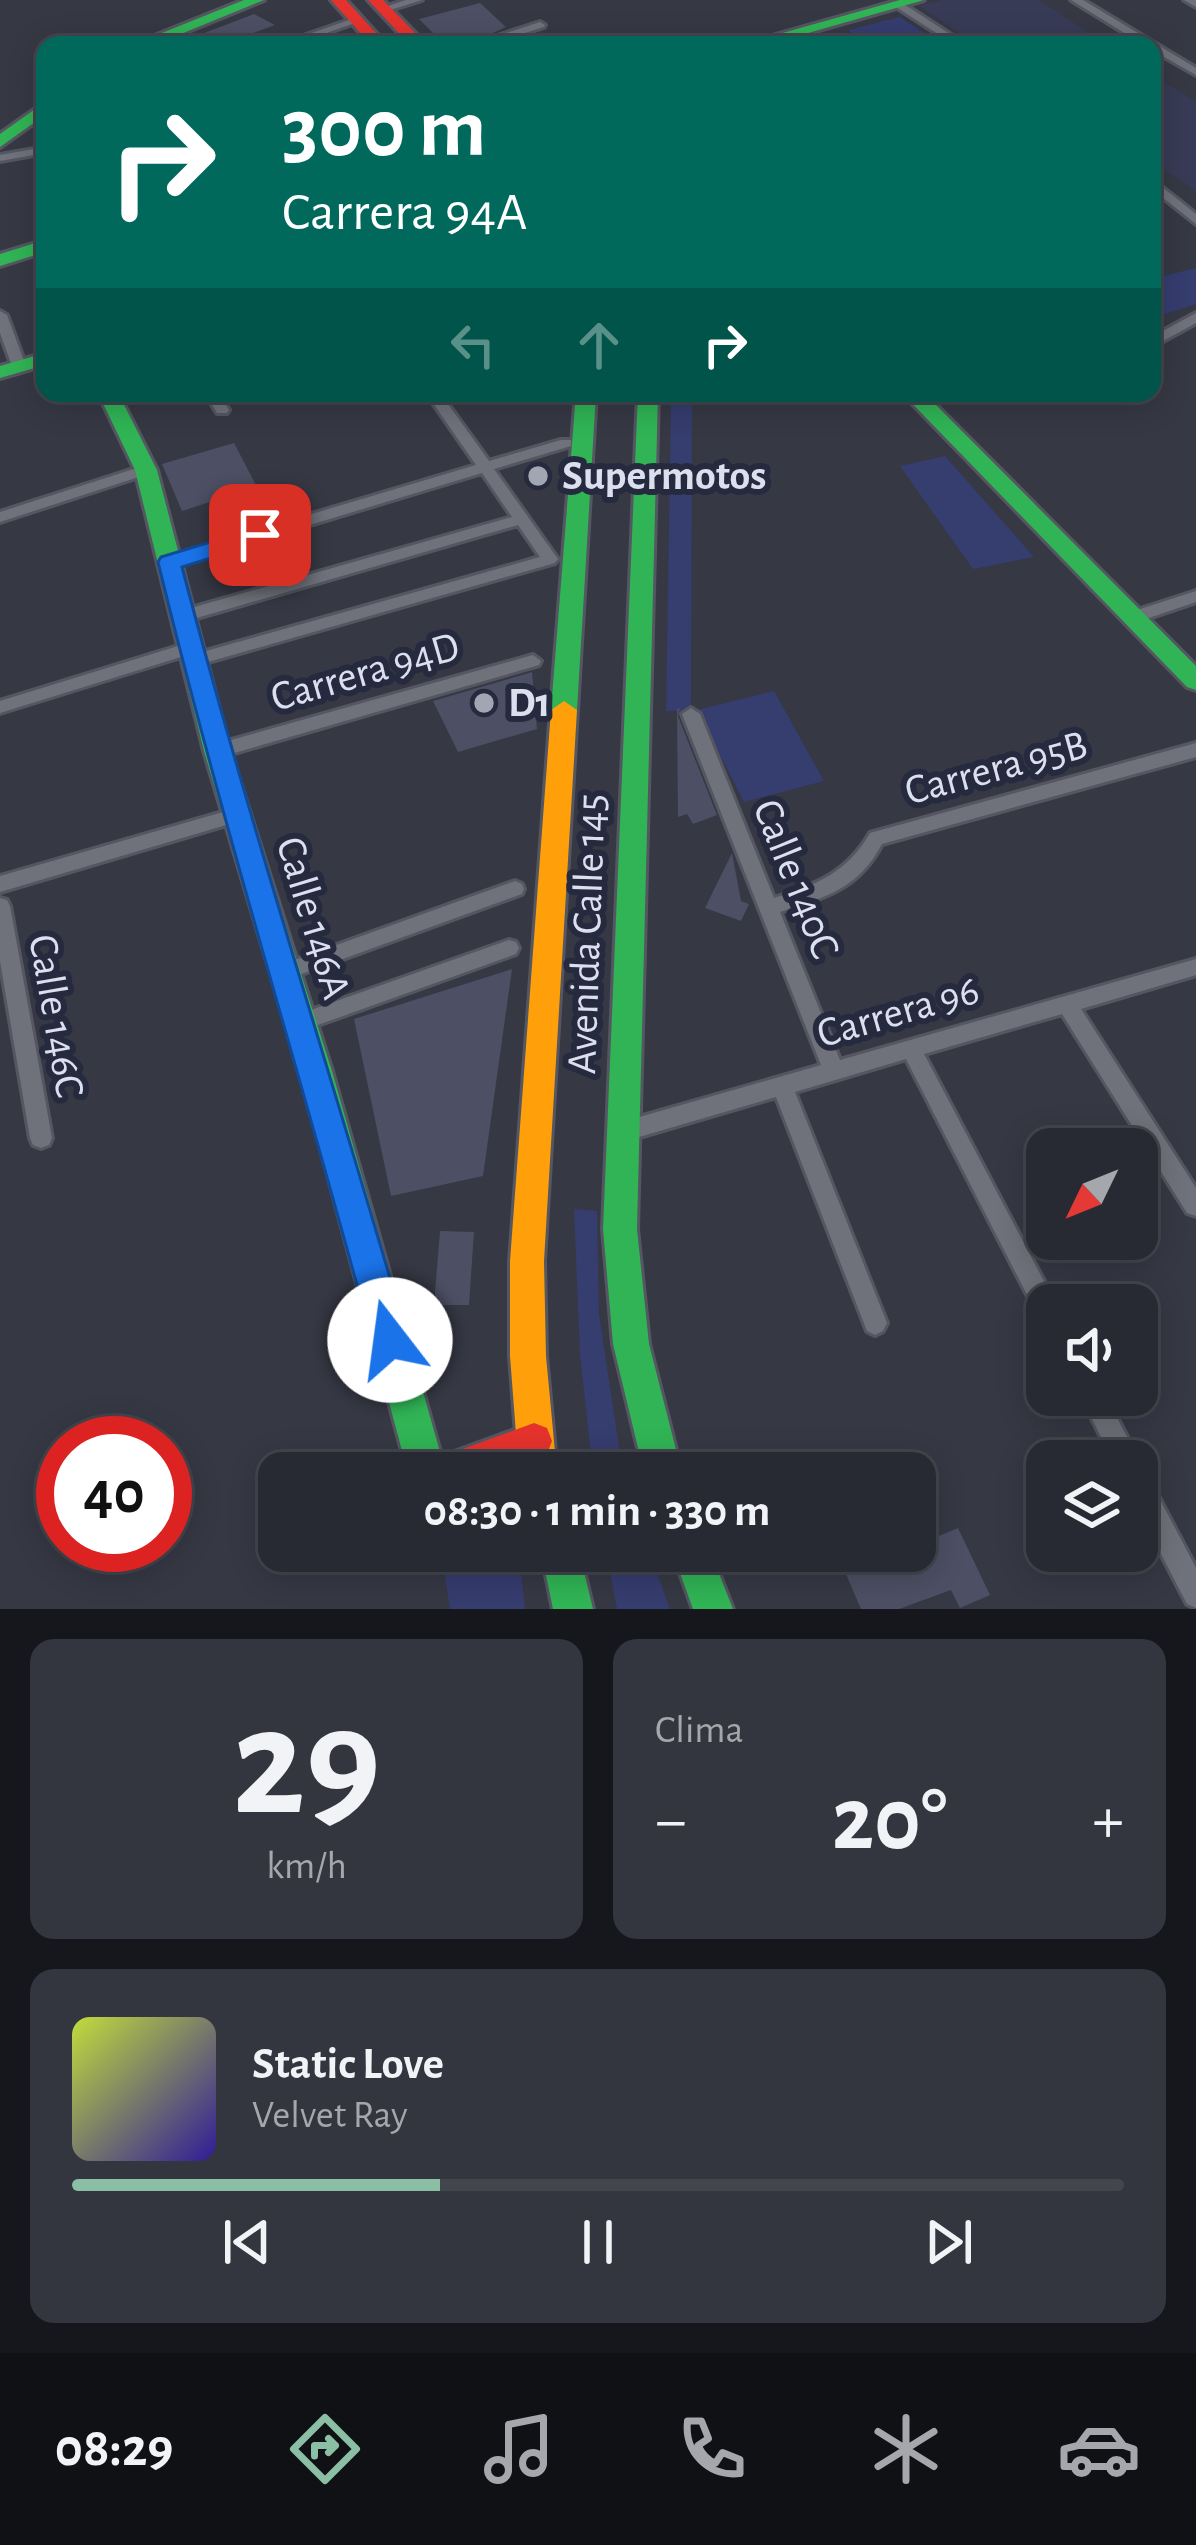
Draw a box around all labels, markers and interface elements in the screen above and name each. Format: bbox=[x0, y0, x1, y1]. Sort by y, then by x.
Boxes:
icon: right bbox=[84, 84, 240, 240]
text: 300 m bbox=[282, 88, 486, 172]
text: Carrera 94A bbox=[282, 186, 528, 240]
icon: left bbox=[440, 312, 506, 378]
icon: ahead bbox=[566, 312, 632, 378]
icon: right bbox=[692, 312, 758, 378]
place label: Supermotos bbox=[562, 455, 766, 497]
marker: Supermotos bbox=[525, 463, 551, 489]
pin bbox=[209, 484, 311, 586]
icon: arrive bbox=[227, 502, 293, 568]
street label: Carrera 94D bbox=[266, 625, 464, 719]
place label: D1 bbox=[508, 682, 551, 724]
marker: D1 bbox=[471, 690, 497, 716]
street label: Carrera 95B bbox=[900, 724, 1092, 812]
street label: Avenida Calle 145 bbox=[561, 793, 613, 1075]
street label: Calle 140C bbox=[745, 794, 847, 964]
street label: Calle 146A bbox=[269, 832, 357, 1004]
street label: Calle 146C bbox=[21, 931, 91, 1101]
street label: Carrera 96 bbox=[812, 969, 984, 1055]
north arrow bbox=[1026, 1128, 1158, 1260]
map controls bbox=[1026, 1128, 1158, 1572]
position arrow bbox=[327, 1277, 453, 1403]
button: sound bbox=[1026, 1284, 1158, 1416]
speed limit sign: 40 bbox=[36, 1416, 192, 1572]
button: layers bbox=[1026, 1440, 1158, 1572]
text: 08:30 · 1 min · 330 m bbox=[424, 1489, 770, 1534]
text: 29 bbox=[232, 1687, 381, 1843]
text: Clima bbox=[655, 1711, 744, 1750]
text: 20° bbox=[832, 1776, 947, 1866]
text: − bbox=[655, 1788, 687, 1854]
text: + bbox=[1092, 1788, 1124, 1854]
text: km/h bbox=[266, 1847, 347, 1886]
text: Static Love bbox=[252, 2042, 444, 2087]
text: Velvet Ray bbox=[252, 2096, 408, 2135]
icon: previous bbox=[214, 2209, 280, 2275]
icon: pause bbox=[565, 2209, 631, 2275]
icon: next bbox=[916, 2209, 982, 2275]
icon: directions bbox=[283, 2407, 367, 2491]
icon: music bbox=[477, 2407, 561, 2491]
icon: phone bbox=[670, 2407, 754, 2491]
icon: climate bbox=[864, 2407, 948, 2491]
icon: car bbox=[1057, 2407, 1141, 2491]
text: 08:29 bbox=[55, 2422, 173, 2476]

